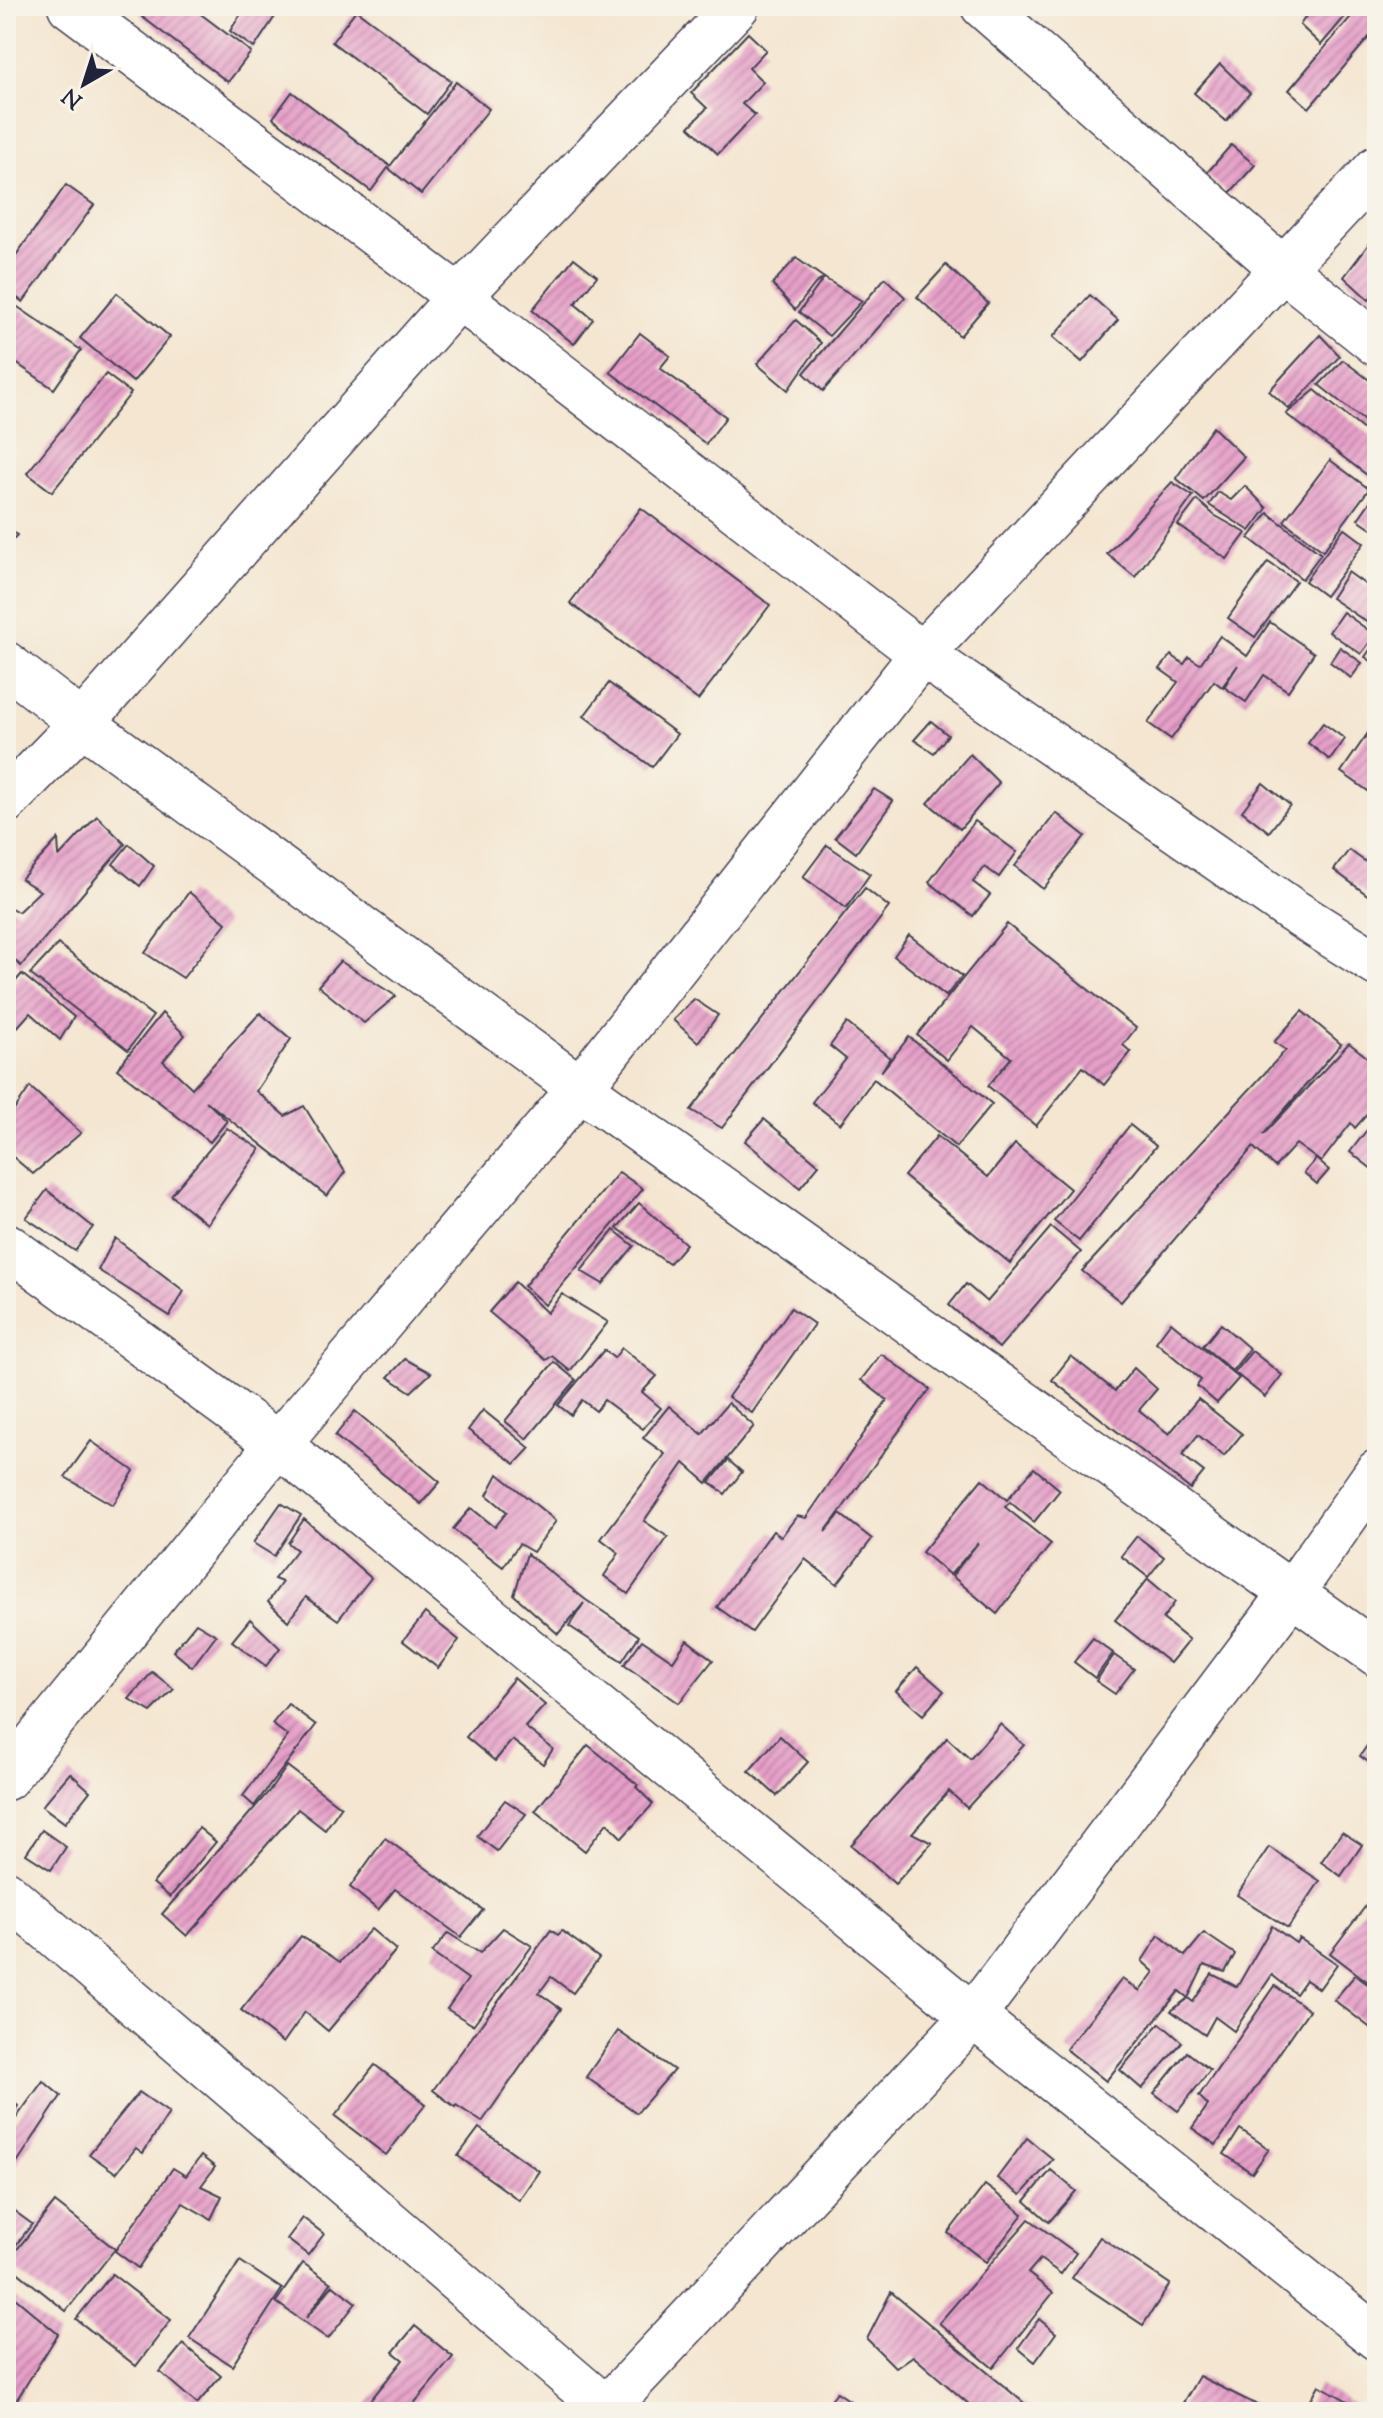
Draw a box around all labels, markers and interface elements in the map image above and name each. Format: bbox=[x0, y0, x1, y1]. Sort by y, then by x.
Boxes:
north arrow bbox=[44, 44, 124, 124]
text: N bbox=[56, 79, 90, 115]

